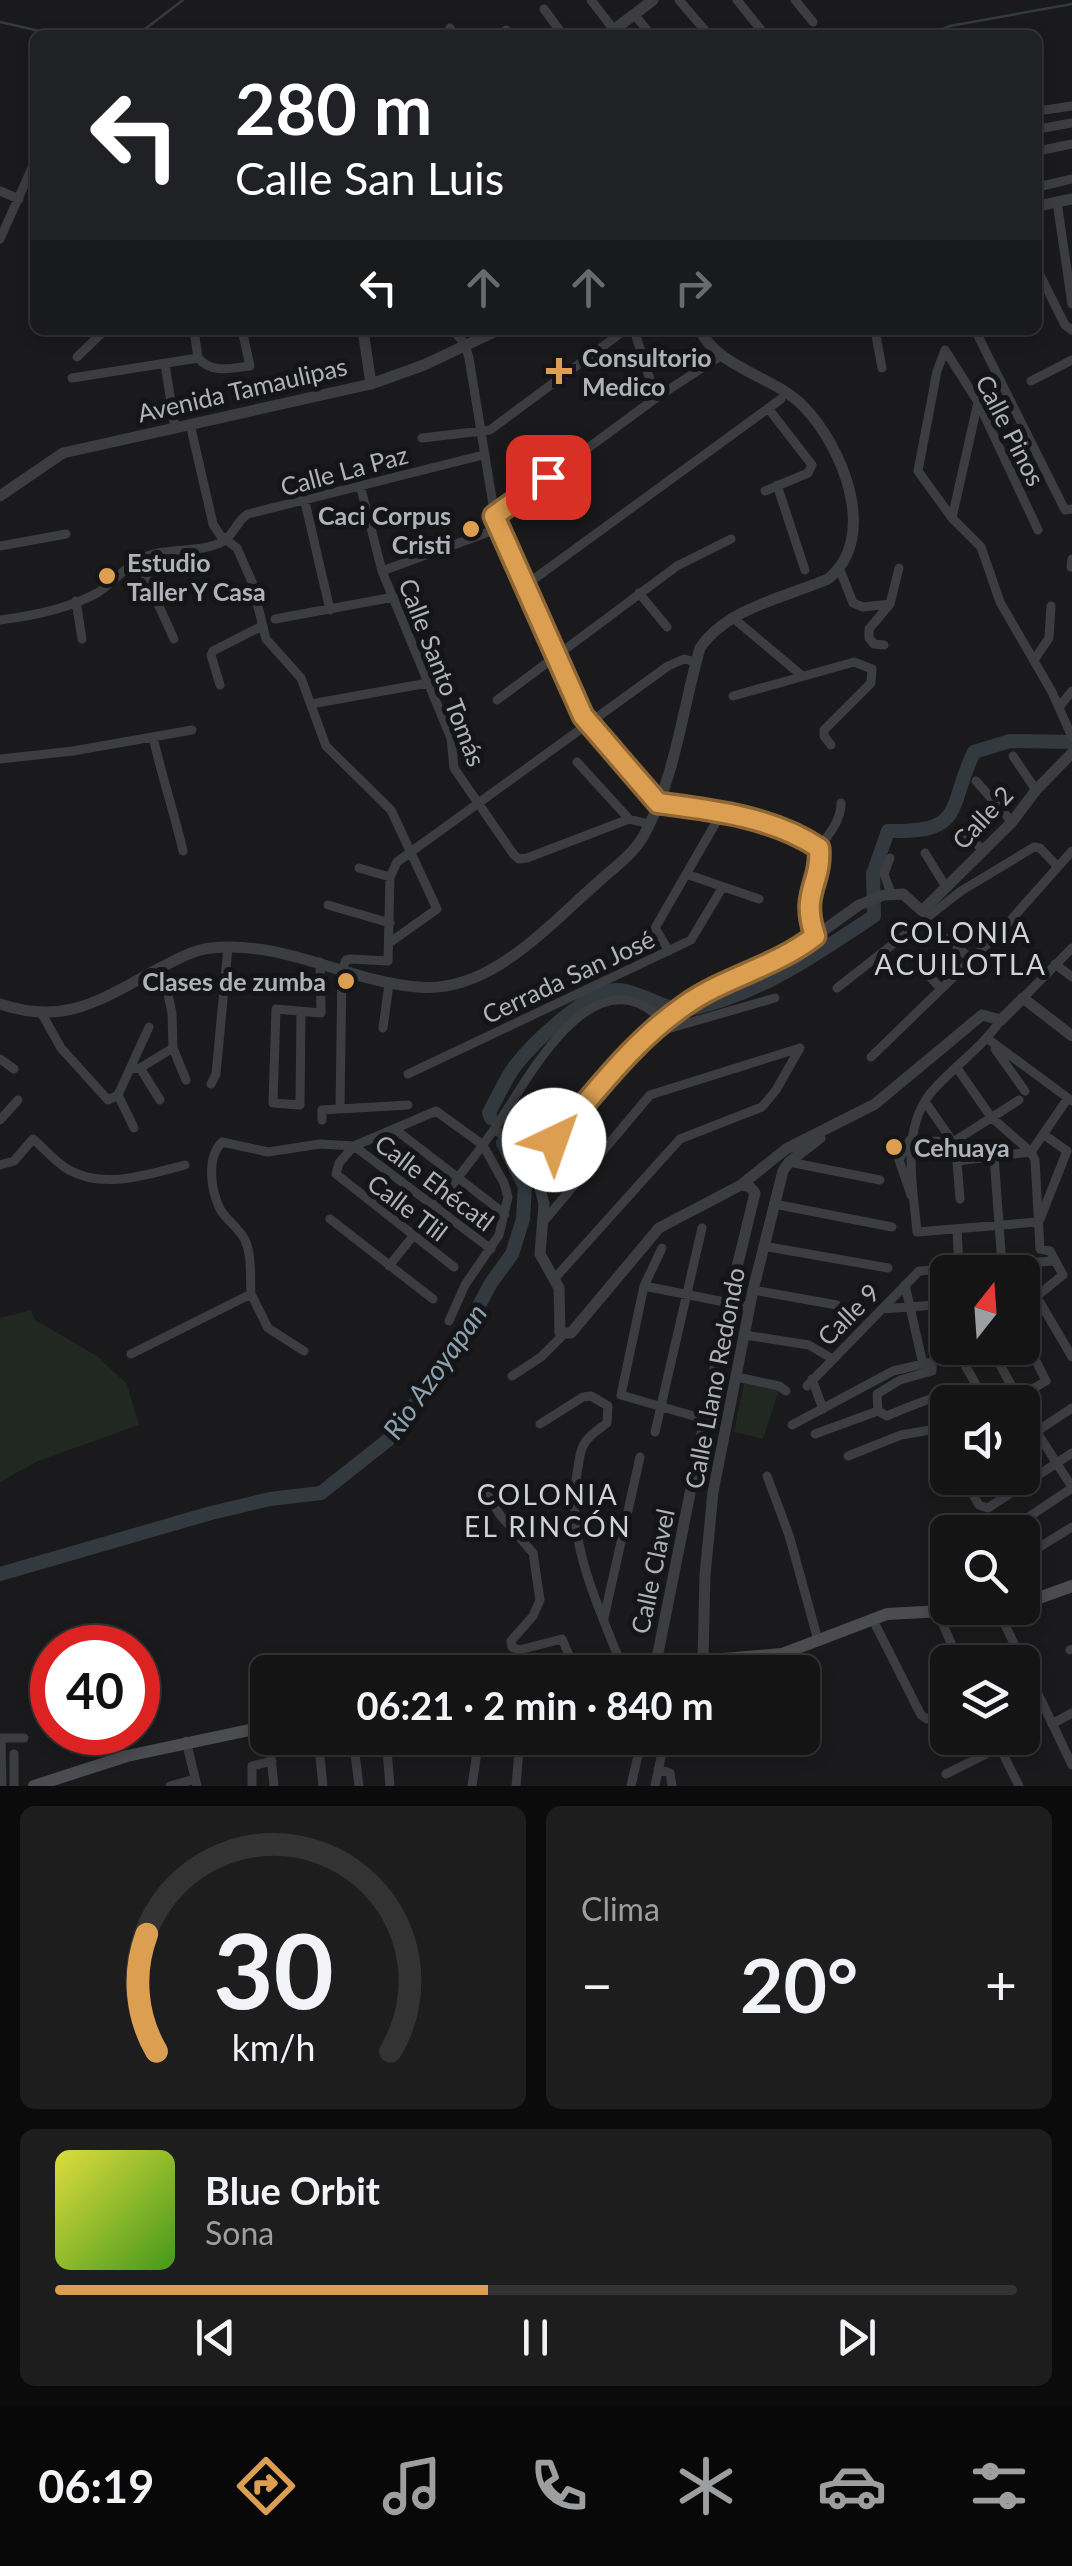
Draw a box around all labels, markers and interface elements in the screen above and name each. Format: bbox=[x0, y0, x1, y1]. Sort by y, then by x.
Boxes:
text: 280 m bbox=[235, 66, 432, 150]
icon: left bbox=[70, 70, 200, 200]
text: Calle San Luis bbox=[235, 151, 504, 205]
icon: left bbox=[351, 260, 406, 315]
icon: ahead bbox=[456, 260, 511, 315]
icon: ahead bbox=[561, 260, 616, 315]
icon: right bbox=[666, 260, 721, 315]
place label: Consultorio Medico bbox=[582, 342, 712, 401]
street label: Avenida Tamaulipas bbox=[134, 350, 350, 428]
marker: Consultorio Medico bbox=[546, 358, 572, 384]
street label: Calle Pinos bbox=[970, 370, 1052, 490]
pin bbox=[506, 435, 591, 520]
street label: Calle La Paz bbox=[277, 439, 411, 501]
icon: arrive bbox=[521, 450, 576, 505]
place label: Caci Corpus Cristi bbox=[318, 500, 451, 559]
marker: Caci Corpus Cristi bbox=[460, 518, 482, 540]
place label: Estudio Taller Y Casa bbox=[127, 547, 266, 606]
marker: Estudio Taller Y Casa bbox=[96, 565, 118, 587]
street label: Calle Santo Tomás bbox=[393, 574, 493, 770]
street label: Calle 2 bbox=[945, 779, 1019, 855]
district label: COLONIA ACUILOTLA bbox=[875, 915, 1047, 981]
street label: Cerrada San José bbox=[477, 923, 659, 1029]
place label: Clases de zumba bbox=[142, 966, 326, 996]
marker: Clases de zumba bbox=[335, 970, 357, 992]
position arrow bbox=[502, 1088, 606, 1192]
street label: Calle Ehécatl bbox=[370, 1128, 500, 1236]
place label: Cehuaya bbox=[914, 1132, 1010, 1162]
marker: Cehuaya bbox=[883, 1136, 905, 1158]
street label: Calle Tlil bbox=[362, 1167, 454, 1247]
north arrow bbox=[930, 1255, 1040, 1365]
map controls bbox=[930, 1255, 1040, 1755]
street label: Calle Llano Redondo bbox=[678, 1265, 750, 1491]
street label: Calle 9 bbox=[811, 1277, 885, 1351]
water label: Rio Azoyapan bbox=[375, 1297, 493, 1445]
button: sound bbox=[930, 1385, 1040, 1495]
district label: COLONIA EL RINCÓN bbox=[464, 1477, 632, 1543]
street label: Calle Clavel bbox=[624, 1506, 680, 1636]
button: search bbox=[930, 1515, 1040, 1625]
speed limit sign: 40 bbox=[30, 1625, 160, 1755]
button: layers bbox=[930, 1645, 1040, 1755]
text: 06:21 · 2 min · 840 m bbox=[356, 1682, 714, 1728]
text: Clima bbox=[581, 1889, 660, 1928]
text: 30 bbox=[213, 1906, 333, 2031]
text: 20° bbox=[740, 1939, 858, 2029]
text: − bbox=[581, 1951, 613, 2017]
text: + bbox=[985, 1951, 1017, 2017]
text: km/h bbox=[231, 2026, 315, 2069]
text: Blue Orbit bbox=[205, 2167, 380, 2213]
text: Sona bbox=[205, 2213, 274, 2252]
icon: previous bbox=[188, 2310, 243, 2365]
icon: pause bbox=[508, 2310, 563, 2365]
icon: next bbox=[829, 2310, 884, 2365]
icon: directions bbox=[231, 2451, 301, 2521]
icon: music bbox=[377, 2451, 447, 2521]
icon: phone bbox=[524, 2451, 594, 2521]
icon: climate bbox=[671, 2451, 741, 2521]
icon: car bbox=[817, 2451, 887, 2521]
icon: filters bbox=[964, 2451, 1034, 2521]
text: 06:19 bbox=[38, 2459, 154, 2513]

